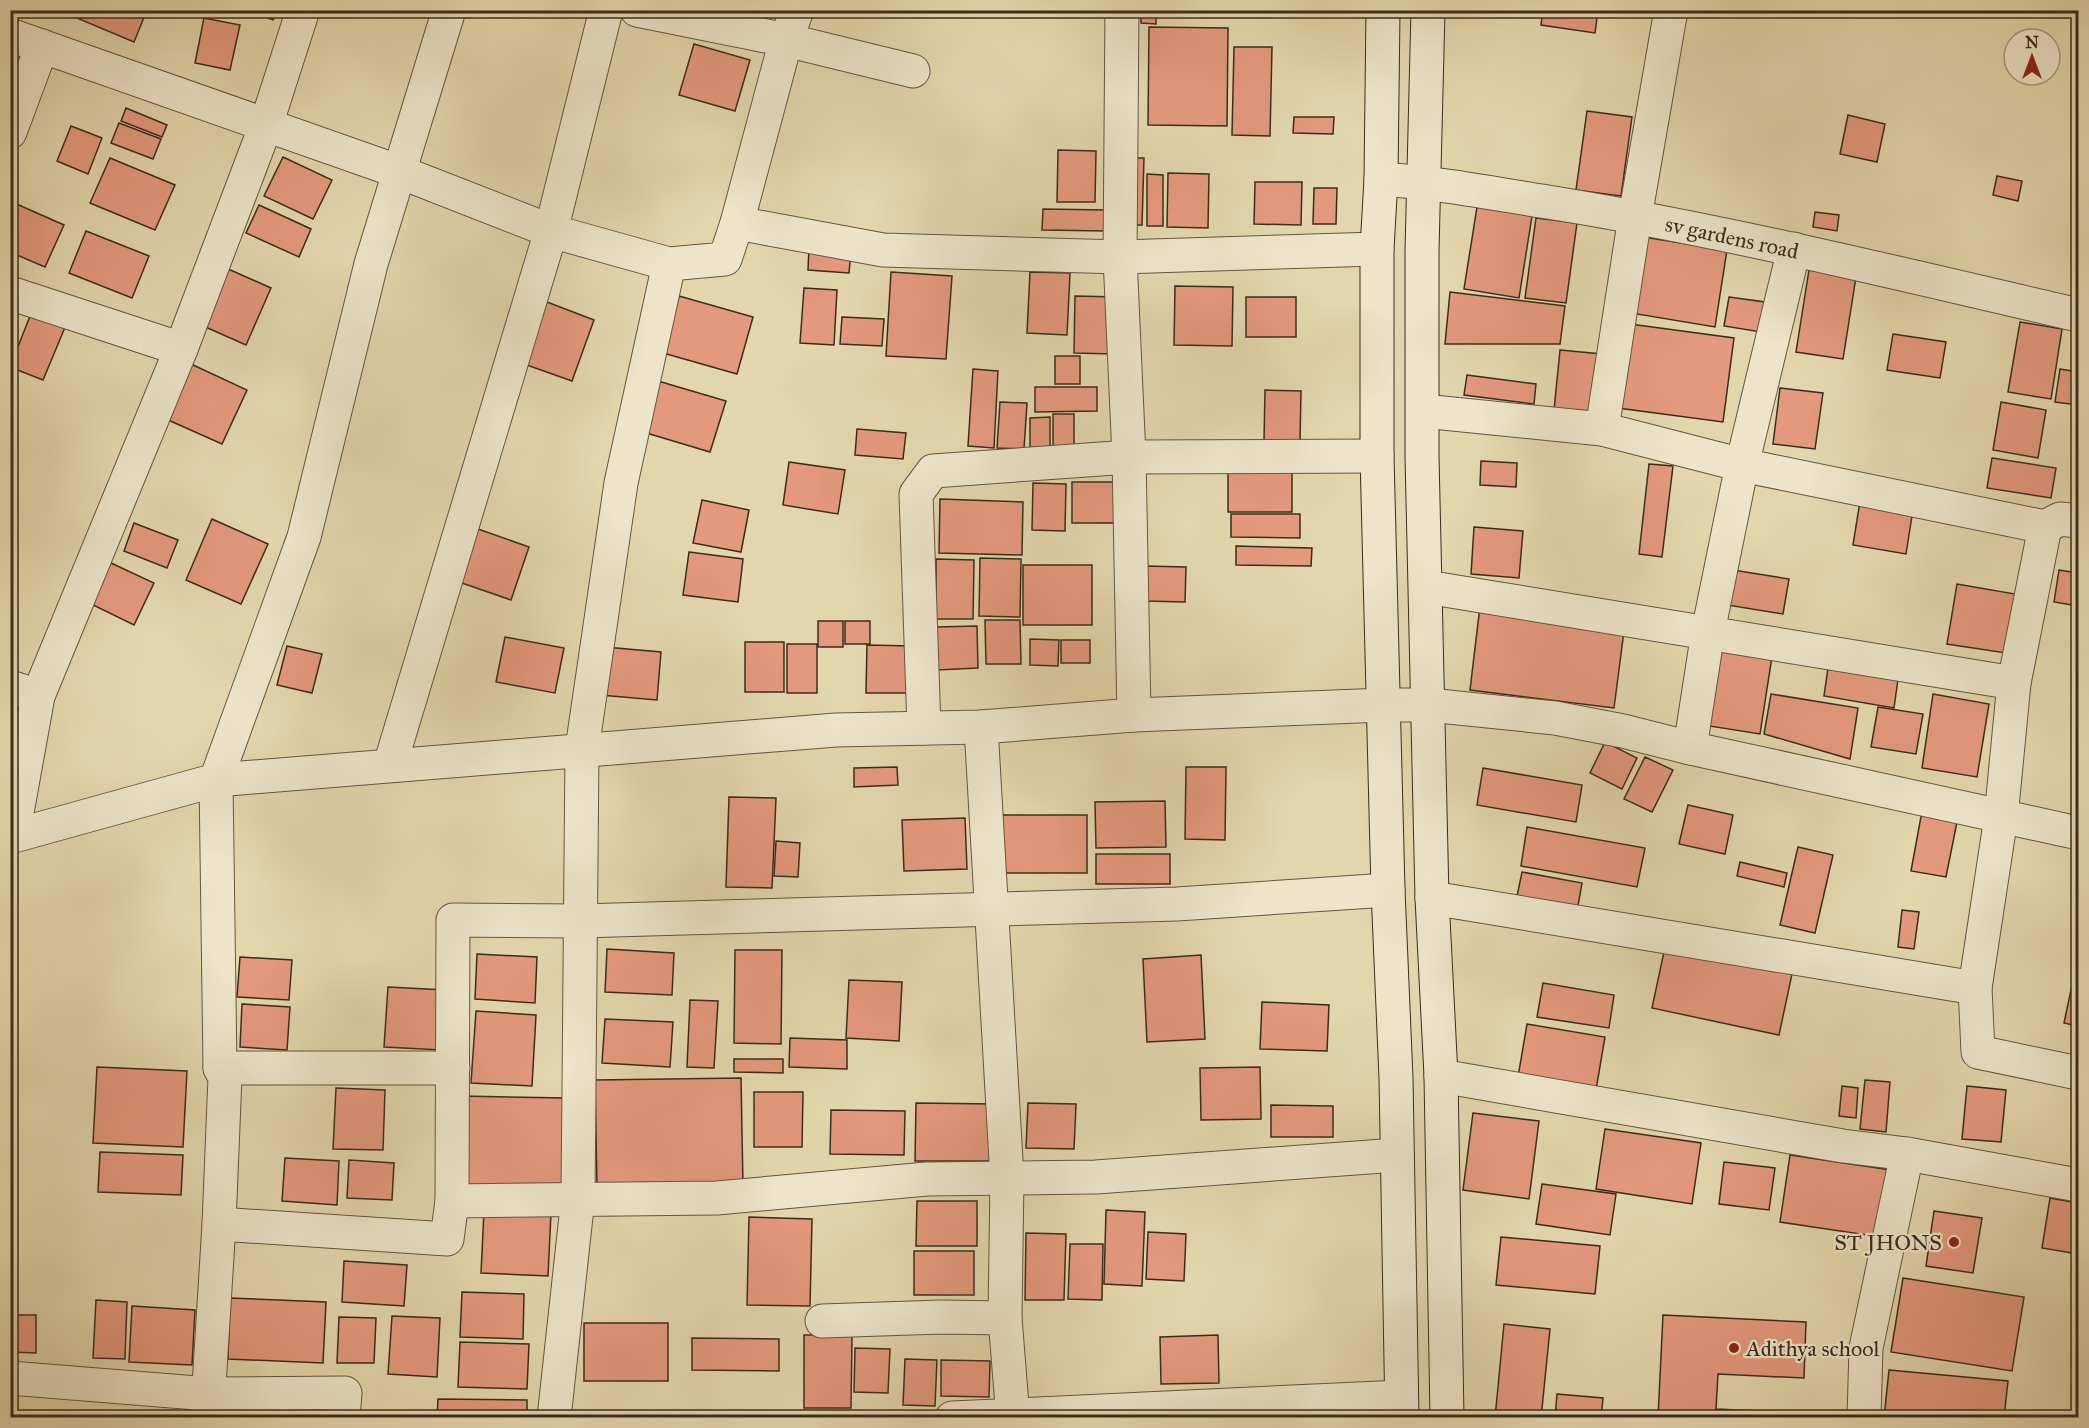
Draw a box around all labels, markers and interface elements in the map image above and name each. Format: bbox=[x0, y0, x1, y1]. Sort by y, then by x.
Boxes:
north arrow bbox=[2002, 27, 2062, 87]
text: N bbox=[2025, 33, 2039, 52]
street label: sv gardens road bbox=[1663, 210, 1801, 265]
place label: ST JHONS bbox=[1834, 1229, 1942, 1256]
marker: ST JHONS bbox=[1947, 1235, 1961, 1249]
place label: Adithya school bbox=[1745, 1335, 1879, 1362]
marker: Adithya school bbox=[1727, 1341, 1741, 1355]

